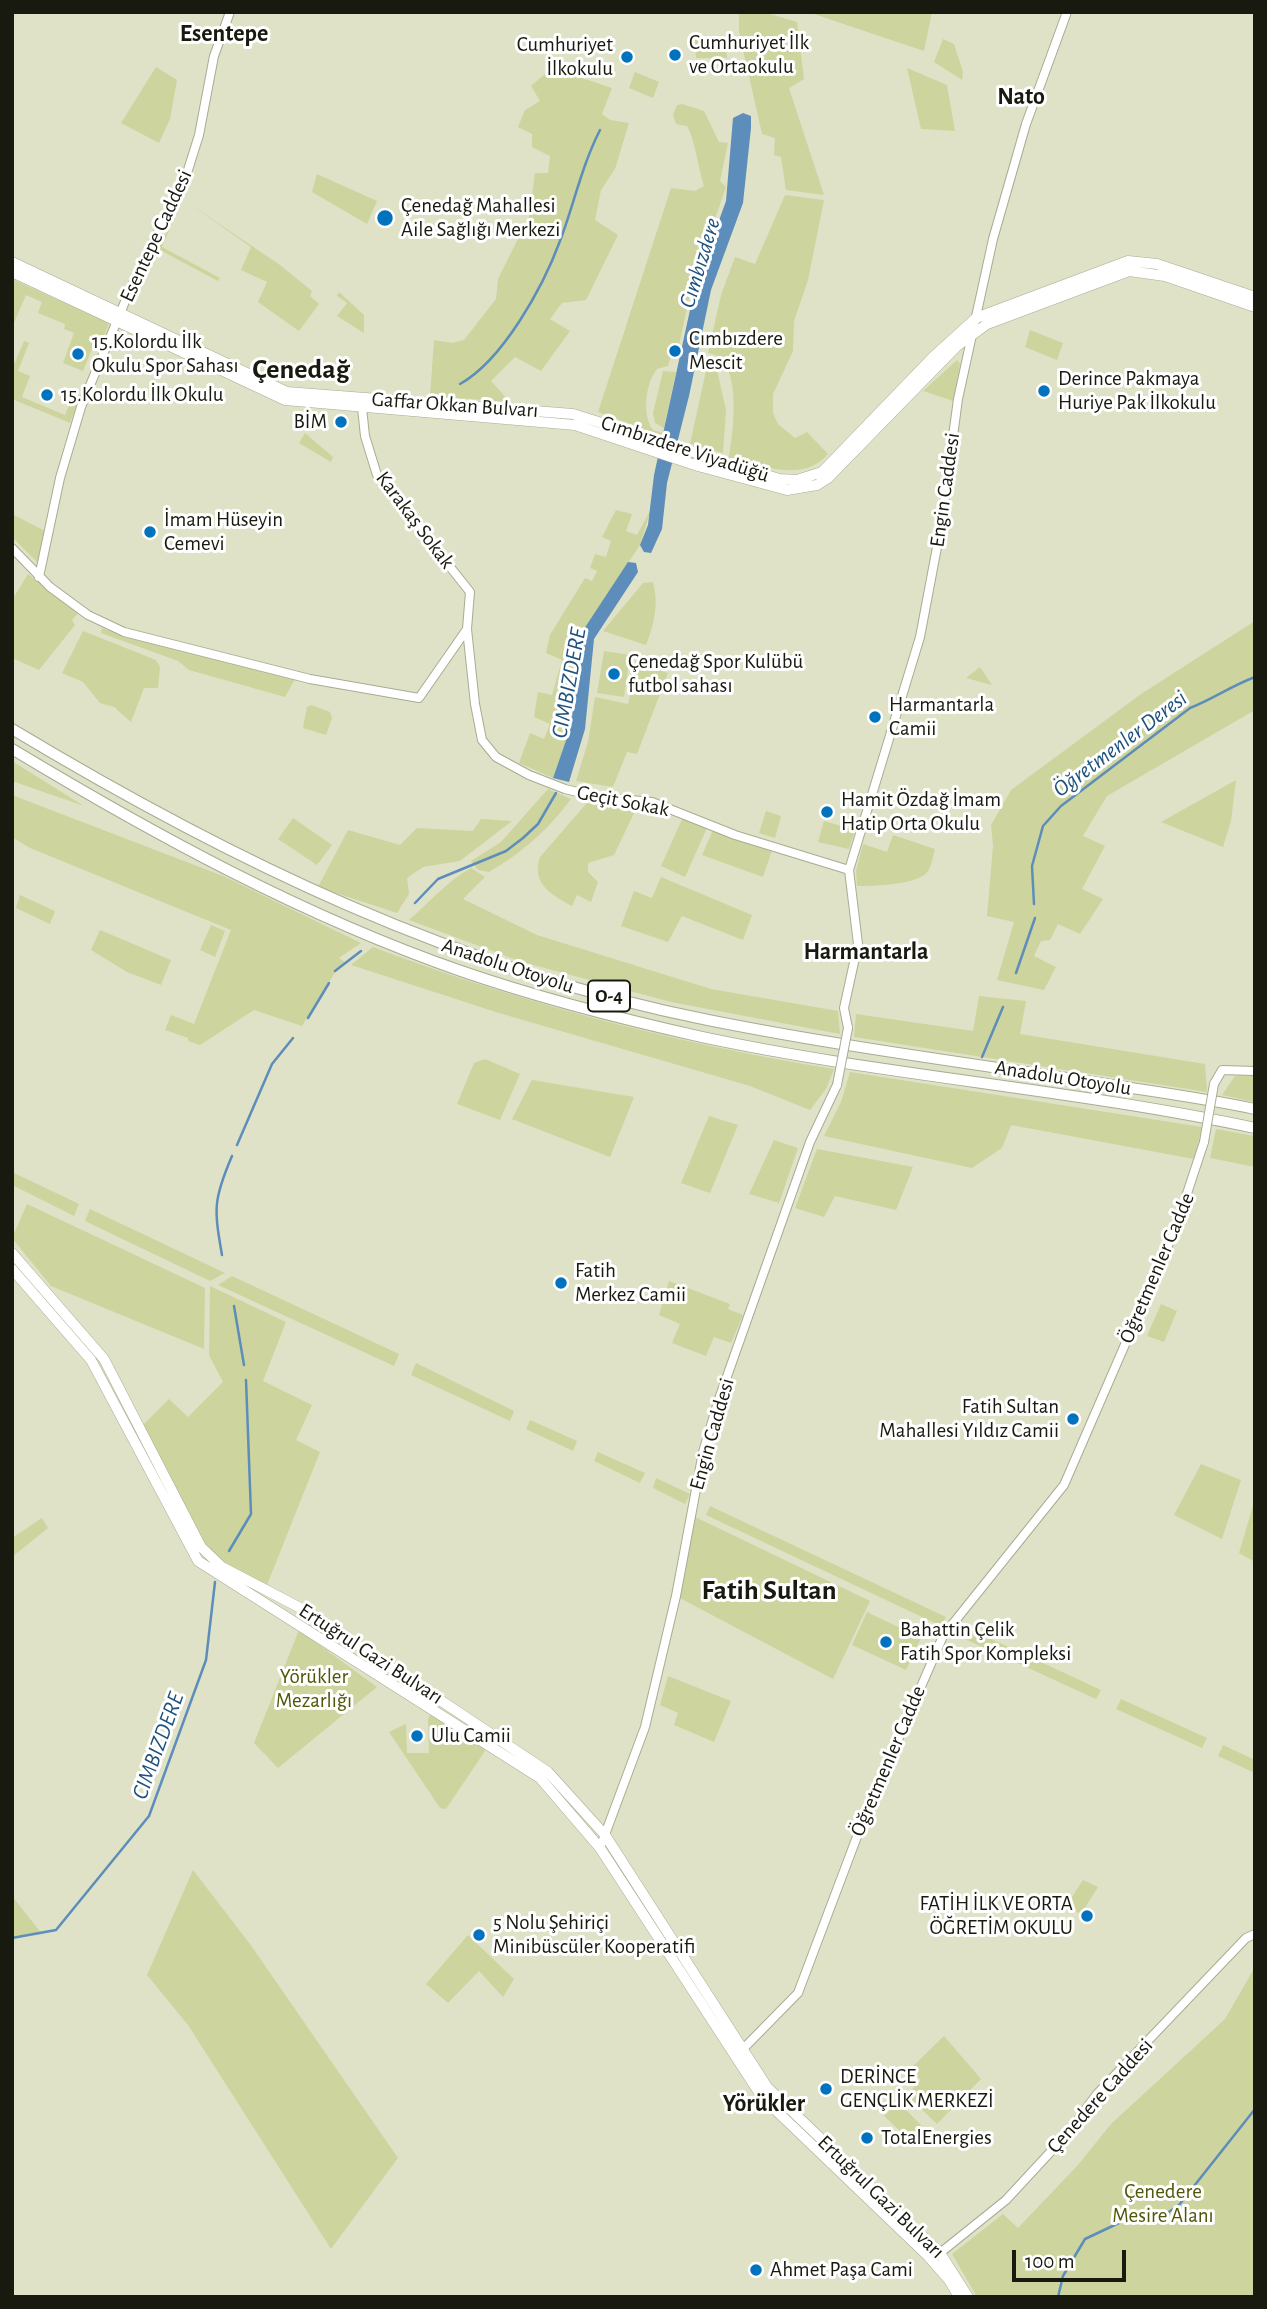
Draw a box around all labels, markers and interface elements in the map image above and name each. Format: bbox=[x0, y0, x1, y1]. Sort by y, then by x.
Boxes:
district label: Esentepe bbox=[180, 20, 268, 48]
place label: Cumhuriyet İlk ve Ortaokulu bbox=[689, 30, 809, 80]
place label: Cumhuriyet İlkokulu bbox=[517, 32, 613, 82]
marker: Cumhuriyet İlk ve Ortaokulu bbox=[667, 47, 683, 63]
marker: Cumhuriyet İlkokulu bbox=[619, 49, 635, 65]
district label: Nato bbox=[997, 83, 1045, 111]
street label: Esentepe Caddesi bbox=[114, 166, 198, 306]
place label: Çenedağ Mahallesi Aile Sağlığı Merkezi bbox=[401, 193, 560, 243]
marker: Çenedağ Mahallesi Aile Sağlığı Merkezi bbox=[375, 208, 395, 228]
water label: Cımbızdere bbox=[673, 215, 727, 311]
place label: Cımbızdere Mescit bbox=[689, 326, 783, 376]
place label: 15.Kolordu İlk Okulu Spor Sahası bbox=[92, 329, 239, 379]
marker: Cımbızdere Mescit bbox=[667, 343, 683, 359]
marker: 15.Kolordu İlk Okulu Spor Sahası bbox=[70, 346, 86, 362]
district label: Çenedağ bbox=[252, 353, 350, 387]
place label: Derince Pakmaya Huriye Pak İlkokulu bbox=[1058, 366, 1216, 416]
place label: 15.Kolordu İlk Okulu bbox=[61, 382, 224, 408]
marker: Derince Pakmaya Huriye Pak İlkokulu bbox=[1036, 383, 1052, 399]
marker: 15.Kolordu İlk Okulu bbox=[39, 387, 55, 403]
street label: Gaffar Okkan Bulvarı bbox=[371, 387, 539, 423]
place label: BİM bbox=[294, 409, 327, 435]
street label: Cımbızdere Viyadüğü bbox=[598, 410, 772, 488]
marker: BİM bbox=[333, 414, 349, 430]
street label: Engin Caddesi bbox=[925, 431, 965, 549]
street label: Karakaş Sokak bbox=[370, 466, 460, 574]
place label: İmam Hüseyin Cemevi bbox=[164, 507, 283, 557]
marker: İmam Hüseyin Cemevi bbox=[142, 524, 158, 540]
water label: CIMBIZDERE bbox=[546, 626, 592, 740]
place label: Çenedağ Spor Kulübü futbol sahası bbox=[628, 649, 803, 699]
marker: Çenedağ Spor Kulübü futbol sahası bbox=[606, 666, 622, 682]
water label: Öğretmenler Deresi bbox=[1048, 685, 1192, 803]
place label: Harmantarla Camii bbox=[889, 692, 994, 742]
marker: Harmantarla Camii bbox=[867, 709, 883, 725]
street label: Geçit Sokak bbox=[575, 780, 671, 822]
place label: Hamit Özdağ İmam Hatip Orta Okulu bbox=[841, 787, 1001, 837]
marker: Hamit Özdağ İmam Hatip Orta Okulu bbox=[819, 804, 835, 820]
street label: Anadolu Otoyolu bbox=[439, 933, 577, 999]
district label: Harmantarla bbox=[803, 938, 929, 966]
road number: O-4 bbox=[588, 980, 630, 1012]
street label: Anadolu Otoyolu bbox=[993, 1055, 1133, 1101]
street label: Öğretmenler Cadde bbox=[1114, 1189, 1200, 1347]
place label: Fatih Merkez Camii bbox=[575, 1258, 686, 1308]
marker: Fatih Merkez Camii bbox=[553, 1275, 569, 1291]
street label: Engin Caddesi bbox=[684, 1375, 740, 1493]
place label: Fatih Sultan Mahallesi Yıldız Camii bbox=[879, 1394, 1059, 1444]
marker: Fatih Sultan Mahallesi Yıldız Camii bbox=[1065, 1411, 1081, 1427]
district label: Fatih Sultan bbox=[702, 1574, 836, 1608]
street label: Ertuğrul Gazi Bulvarı bbox=[294, 1598, 448, 1710]
place label: Bahattin Çelik Fatih Spor Kompleksi bbox=[900, 1617, 1071, 1667]
marker: Bahattin Çelik Fatih Spor Kompleksi bbox=[878, 1634, 894, 1650]
park label: Yörükler Mezarlığı bbox=[276, 1664, 352, 1714]
street label: Öğretmenler Cadde bbox=[845, 1682, 931, 1840]
water label: CIMBIZDERE bbox=[126, 1689, 190, 1803]
place label: Ulu Camii bbox=[431, 1723, 511, 1749]
marker: Ulu Camii bbox=[409, 1728, 425, 1744]
place label: FATİH İLK VE ORTA ÖĞRETİM OKULU bbox=[919, 1891, 1073, 1941]
marker: FATİH İLK VE ORTA ÖĞRETİM OKULU bbox=[1079, 1908, 1095, 1924]
place label: 5 Nolu Şehiriçi Minibüscüler Kooperatifi bbox=[493, 1910, 695, 1960]
marker: 5 Nolu Şehiriçi Minibüscüler Kooperatifi bbox=[471, 1927, 487, 1943]
street label: Çenedere Caddesi bbox=[1042, 2033, 1158, 2159]
place label: DERİNCE GENÇLİK MERKEZİ bbox=[840, 2064, 994, 2114]
marker: DERİNCE GENÇLİK MERKEZİ bbox=[818, 2081, 834, 2097]
district label: Yörükler bbox=[723, 2090, 805, 2118]
place label: TotalEnergies bbox=[881, 2125, 992, 2151]
street label: Ertuğrul Gazi Bulvarı bbox=[812, 2130, 950, 2264]
marker: TotalEnergies bbox=[859, 2130, 875, 2146]
park label: Çenedere Mesire Alanı bbox=[1112, 2179, 1214, 2229]
scale bar bbox=[1015, 2236, 1129, 2280]
text: 100 m bbox=[1025, 2251, 1075, 2272]
place label: Ahmet Paşa Cami bbox=[770, 2257, 913, 2283]
marker: Ahmet Paşa Cami bbox=[748, 2262, 764, 2278]

